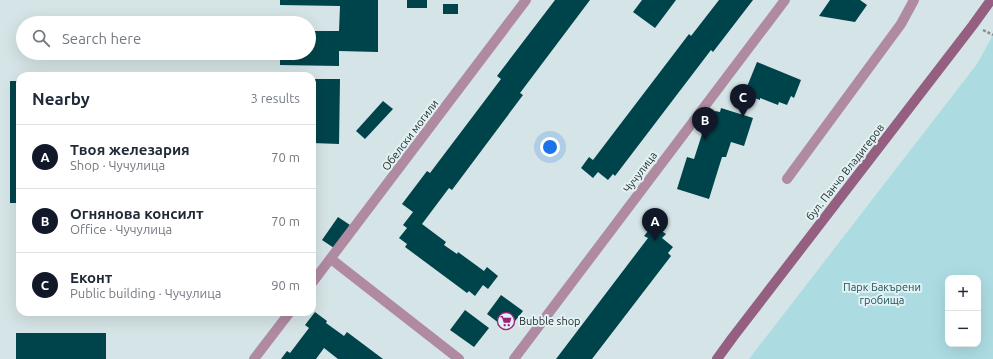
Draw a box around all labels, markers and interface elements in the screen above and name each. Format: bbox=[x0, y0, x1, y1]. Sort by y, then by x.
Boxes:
search box bbox=[16, 16, 316, 60]
icon: search bbox=[30, 27, 52, 49]
text: Search here bbox=[62, 30, 141, 47]
pin: C bbox=[730, 84, 756, 117]
text: Nearby bbox=[32, 89, 90, 108]
text: 3 results bbox=[250, 91, 300, 105]
street label: Обелски могили bbox=[379, 97, 441, 173]
pin: B bbox=[692, 107, 718, 140]
street label: бул. Панчо Владигеров bbox=[804, 121, 886, 223]
your location bbox=[540, 137, 560, 157]
text: Твоя железария bbox=[70, 141, 190, 158]
street label: Чучулица bbox=[621, 149, 659, 195]
text: A bbox=[40, 150, 50, 164]
text: 70 m bbox=[271, 150, 300, 164]
text: Shop · Чучулица bbox=[70, 158, 165, 172]
text: Огнянова консилт bbox=[70, 205, 204, 222]
pin: A bbox=[642, 208, 668, 241]
text: B bbox=[41, 214, 49, 228]
text: 70 m bbox=[271, 214, 300, 228]
text: Office · Чучулица bbox=[70, 222, 172, 236]
text: Еконт bbox=[70, 269, 112, 286]
map controls bbox=[945, 275, 981, 347]
button: + bbox=[945, 275, 981, 311]
text: C bbox=[41, 278, 49, 292]
text: 90 m bbox=[271, 278, 300, 292]
park label: Парк Бакърени гробища bbox=[843, 281, 921, 306]
text: Public building · Чучулица bbox=[70, 286, 221, 300]
supermarket icon: Bubble shop bbox=[496, 311, 516, 331]
button: − bbox=[945, 311, 981, 347]
place label: Bubble shop bbox=[519, 315, 581, 327]

